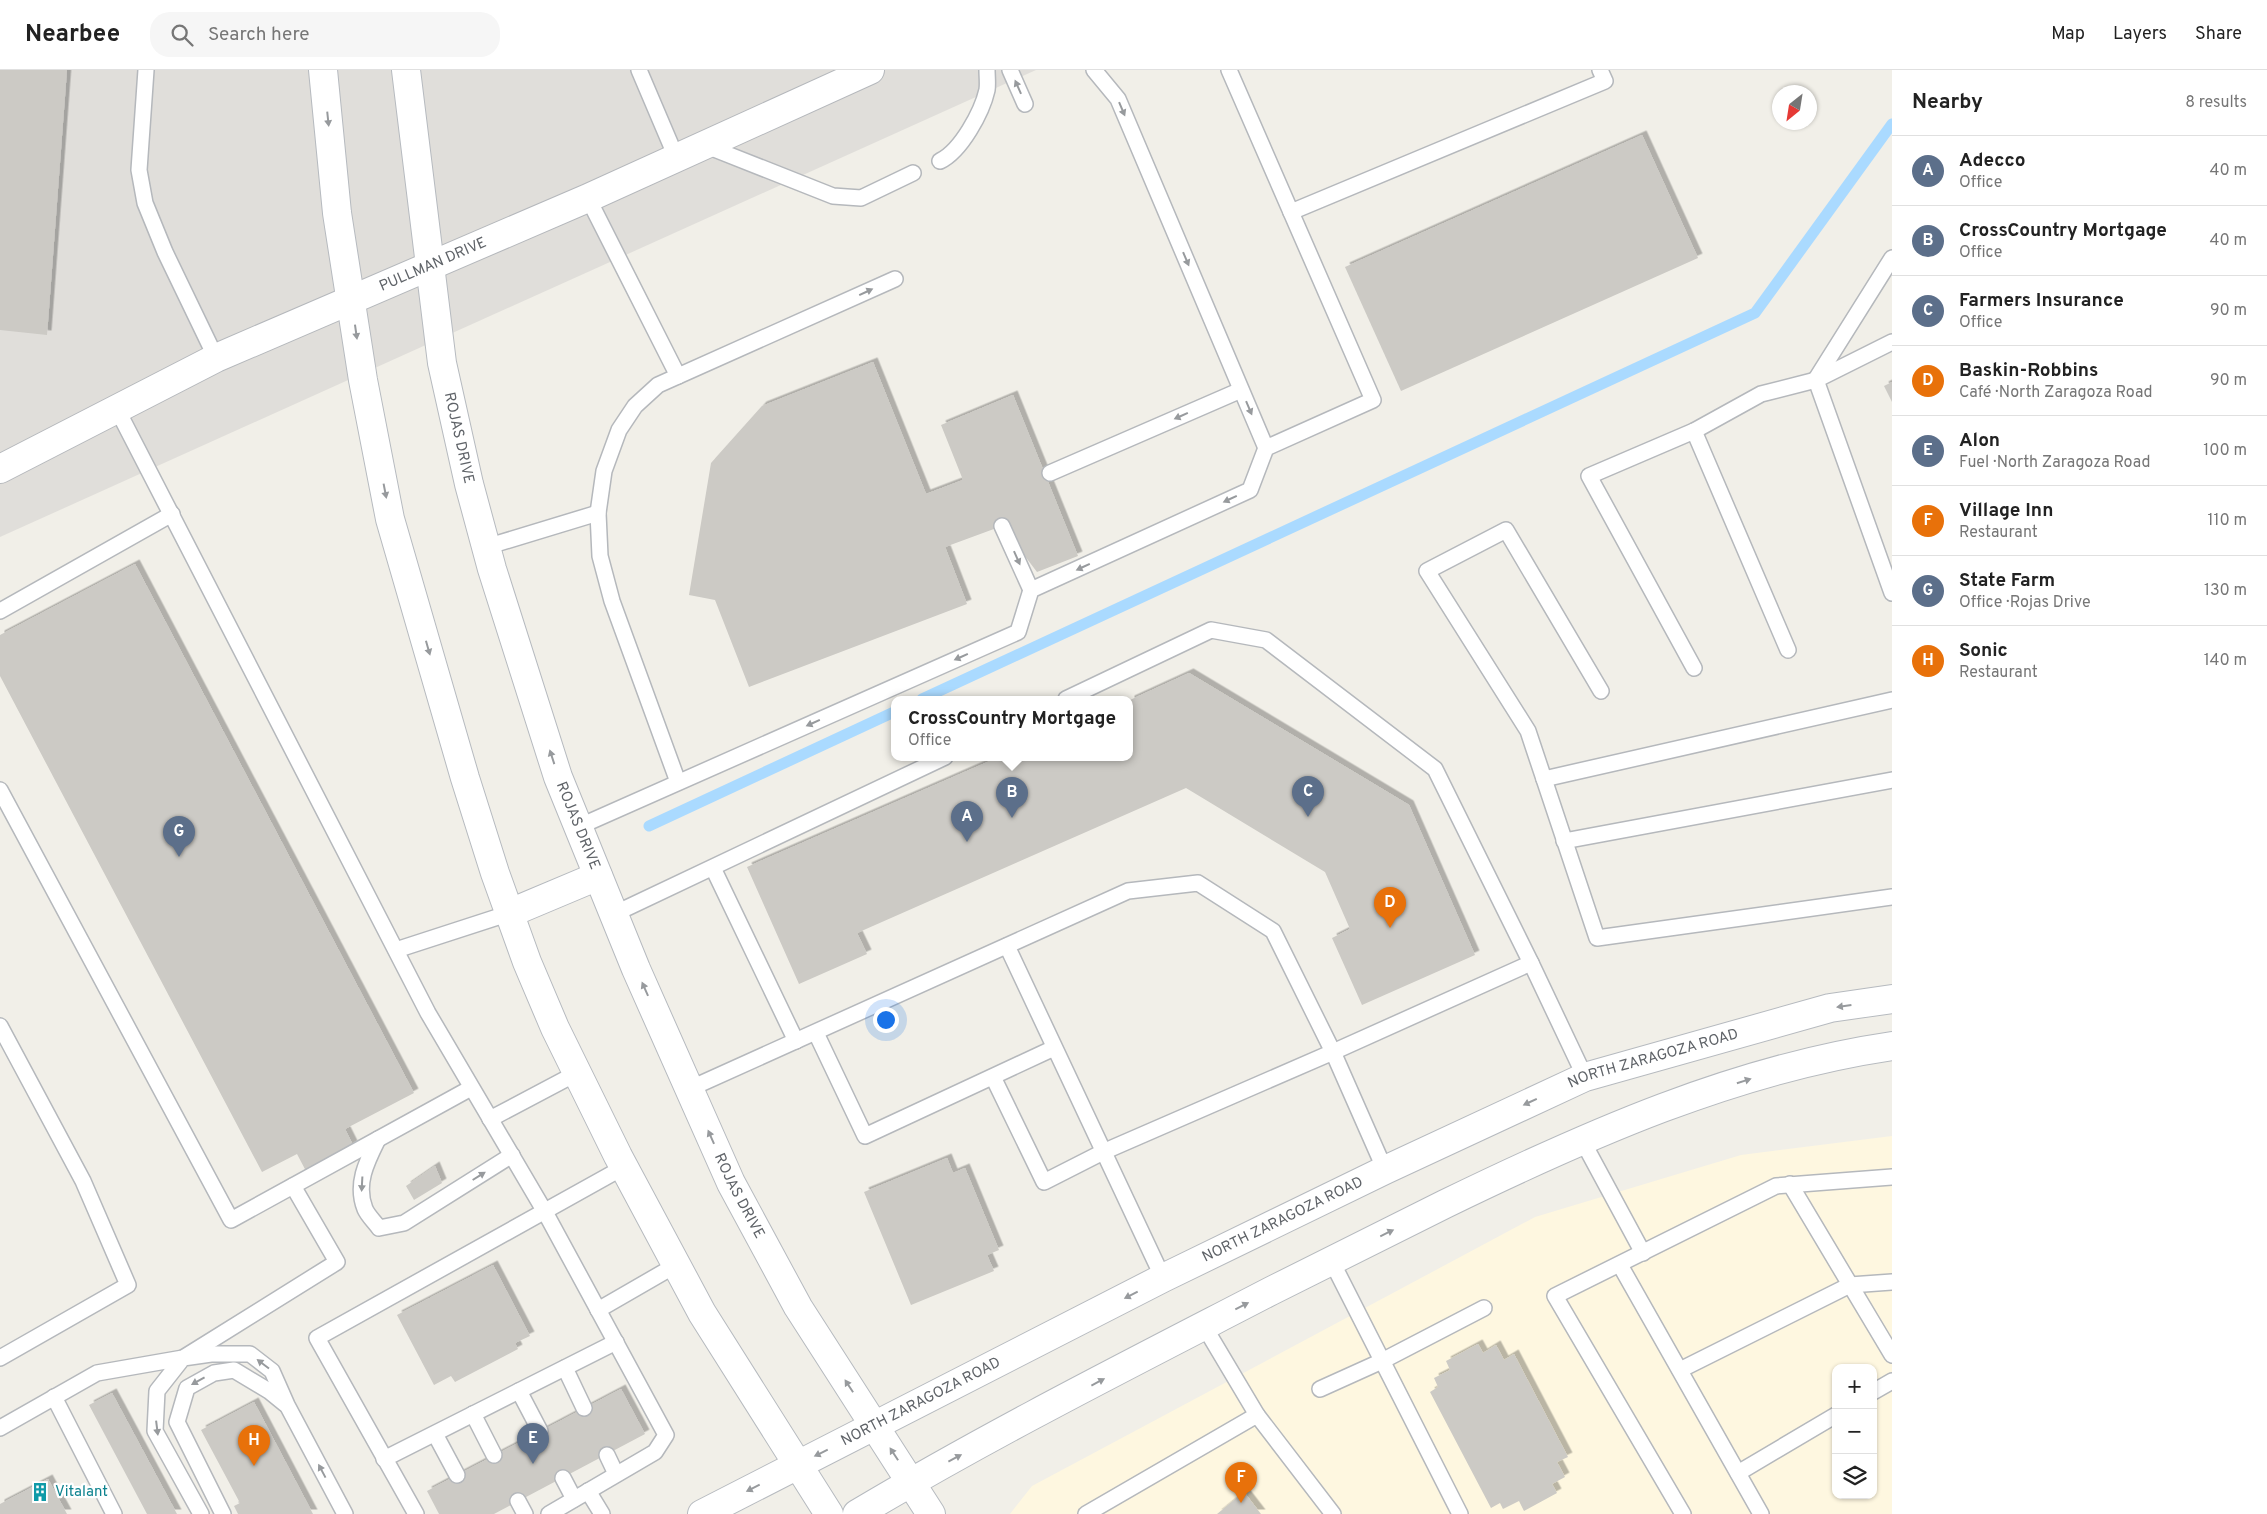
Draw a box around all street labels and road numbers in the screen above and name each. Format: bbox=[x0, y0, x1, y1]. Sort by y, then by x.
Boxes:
street label: PULLMAN DRIVE bbox=[376, 233, 490, 296]
street label: ROJAS DRIVE bbox=[439, 390, 478, 486]
street label: ROJAS DRIVE bbox=[551, 779, 604, 873]
street label: NORTH ZARAGOZA ROAD bbox=[1565, 1025, 1741, 1093]
street label: ROJAS DRIVE bbox=[710, 1150, 769, 1242]
street label: NORTH ZARAGOZA ROAD bbox=[1199, 1173, 1366, 1267]
street label: NORTH ZARAGOZA ROAD bbox=[838, 1353, 1004, 1451]

